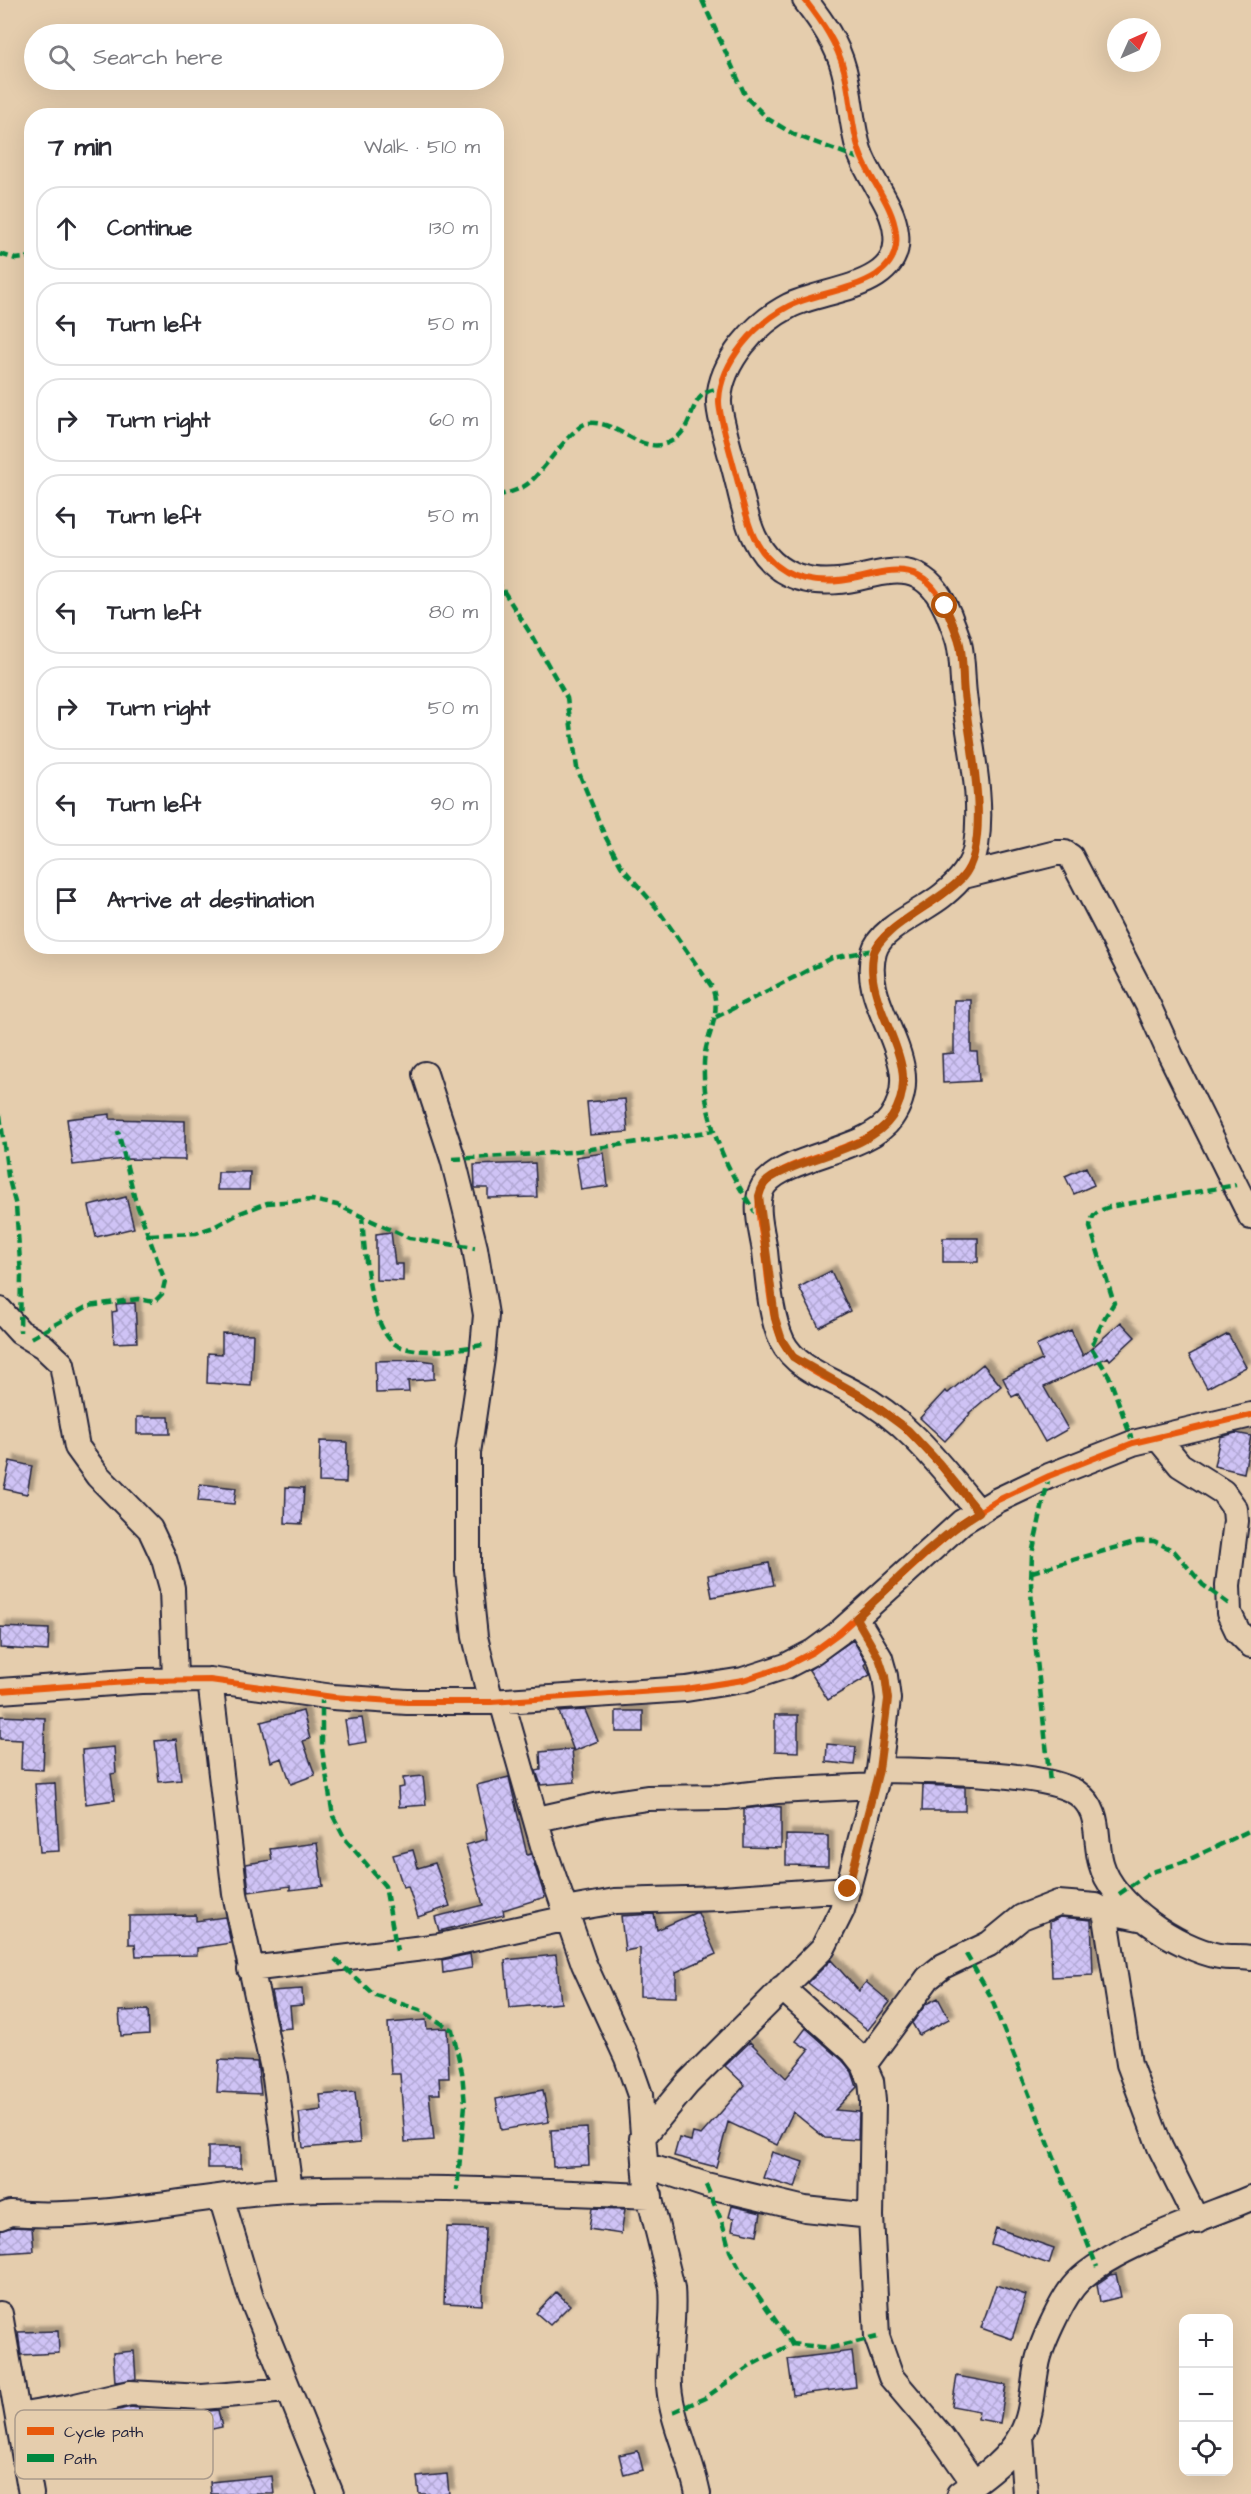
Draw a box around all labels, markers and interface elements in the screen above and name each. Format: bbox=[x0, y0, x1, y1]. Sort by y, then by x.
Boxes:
north arrow bbox=[1107, 18, 1161, 72]
search box bbox=[24, 24, 504, 90]
icon: search bbox=[45, 41, 78, 74]
text: Search here bbox=[93, 42, 223, 73]
text: 7 min bbox=[48, 129, 112, 165]
text: Walk · 510 m bbox=[364, 133, 480, 161]
icon: ahead bbox=[50, 212, 83, 245]
text: Continue bbox=[107, 213, 192, 244]
text: 130 m bbox=[429, 214, 478, 242]
icon: left bbox=[50, 308, 83, 341]
text: Turn left bbox=[107, 309, 201, 340]
text: 50 m bbox=[428, 310, 478, 338]
icon: right bbox=[50, 404, 83, 437]
text: Turn right bbox=[107, 405, 210, 436]
text: 60 m bbox=[429, 406, 478, 434]
icon: left bbox=[50, 500, 83, 533]
text: Turn left bbox=[107, 501, 201, 532]
text: 50 m bbox=[428, 502, 478, 530]
route start bbox=[931, 592, 957, 618]
icon: left bbox=[50, 596, 83, 629]
text: Turn left bbox=[107, 597, 201, 628]
text: 80 m bbox=[429, 598, 478, 626]
icon: right bbox=[50, 692, 83, 725]
text: Turn right bbox=[107, 693, 210, 724]
text: 50 m bbox=[428, 694, 478, 722]
icon: left bbox=[50, 788, 83, 821]
text: Turn left bbox=[107, 789, 201, 820]
text: 90 m bbox=[430, 790, 478, 818]
icon: arrive bbox=[50, 884, 83, 917]
text: Arrive at destination bbox=[107, 885, 314, 916]
route end bbox=[834, 1875, 860, 1901]
map controls bbox=[1179, 2314, 1233, 2476]
button: + bbox=[1179, 2314, 1233, 2368]
button: − bbox=[1179, 2368, 1233, 2422]
legend bbox=[15, 2410, 213, 2479]
text: Cycle path bbox=[64, 2421, 143, 2444]
button: locate bbox=[1179, 2422, 1233, 2476]
text: Path bbox=[64, 2448, 97, 2470]

